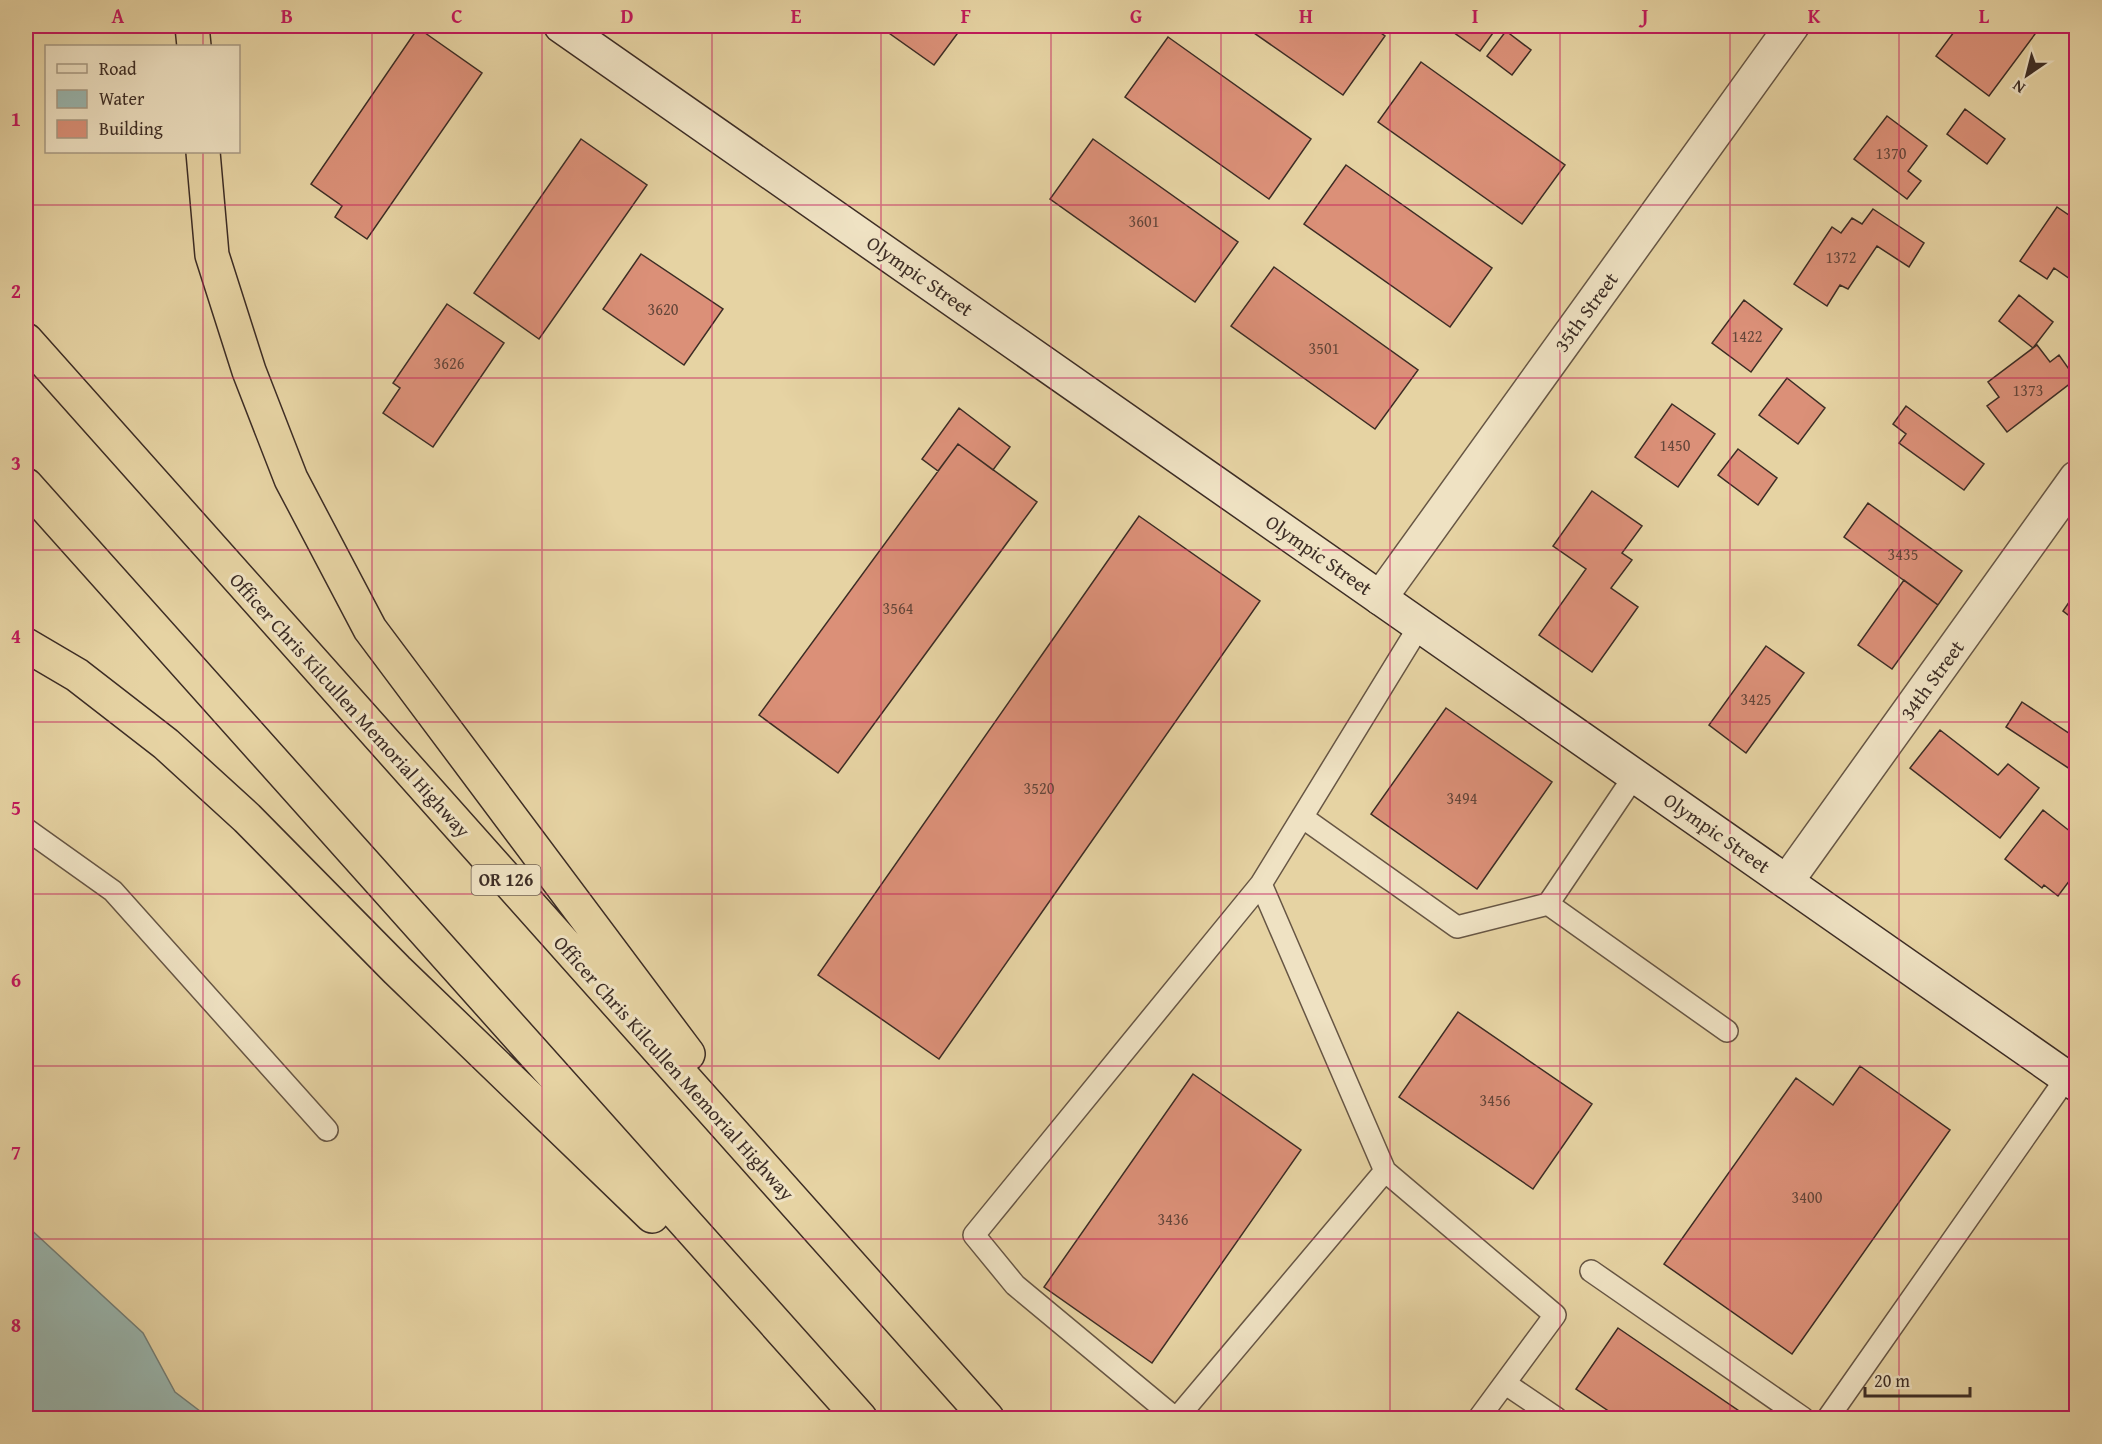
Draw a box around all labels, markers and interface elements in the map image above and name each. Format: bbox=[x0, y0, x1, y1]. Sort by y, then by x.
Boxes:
text: A bbox=[112, 1, 125, 30]
text: B bbox=[281, 1, 293, 30]
text: C bbox=[451, 1, 463, 30]
text: D bbox=[620, 1, 634, 30]
text: E bbox=[791, 1, 802, 30]
text: F bbox=[961, 1, 971, 30]
text: G bbox=[1130, 1, 1142, 30]
text: H bbox=[1299, 1, 1313, 30]
text: I bbox=[1472, 1, 1478, 30]
text: J bbox=[1639, 1, 1649, 30]
text: K bbox=[1808, 1, 1821, 30]
text: L bbox=[1979, 1, 1990, 30]
legend bbox=[45, 45, 240, 153]
north arrow bbox=[1997, 45, 2057, 105]
text: Road bbox=[99, 55, 137, 82]
text: N bbox=[2007, 74, 2030, 100]
text: Water bbox=[99, 85, 145, 112]
text: 1 bbox=[11, 104, 21, 133]
text: Building bbox=[99, 115, 163, 142]
house number: 1370 bbox=[1876, 141, 1907, 165]
house number: 3601 bbox=[1129, 209, 1159, 233]
street label: Olympic Street bbox=[861, 228, 980, 323]
house number: 1372 bbox=[1826, 245, 1856, 269]
street label: 35th Street bbox=[1547, 266, 1625, 358]
text: 2 bbox=[11, 276, 21, 305]
house number: 3620 bbox=[648, 297, 679, 321]
house number: 1422 bbox=[1732, 324, 1762, 348]
house number: 3501 bbox=[1309, 336, 1339, 360]
house number: 3626 bbox=[434, 351, 465, 375]
house number: 1373 bbox=[2013, 378, 2043, 402]
house number: 1450 bbox=[1660, 433, 1691, 457]
text: 3 bbox=[11, 448, 21, 477]
street label: Olympic Street bbox=[1260, 507, 1379, 602]
house number: 3435 bbox=[1888, 542, 1918, 566]
street label: Officer Chris Kilcullen Memorial Highway bbox=[223, 566, 478, 844]
house number: 3564 bbox=[883, 596, 914, 620]
text: 4 bbox=[11, 621, 21, 650]
street label: 34th Street bbox=[1893, 634, 1971, 726]
house number: 3425 bbox=[1741, 687, 1771, 711]
house number: 3520 bbox=[1024, 776, 1055, 800]
street label: Olympic Street bbox=[1658, 785, 1777, 880]
house number: 3494 bbox=[1447, 786, 1478, 810]
text: 5 bbox=[11, 793, 21, 822]
road number: OR 126 bbox=[472, 865, 540, 895]
street label: Officer Chris Kilcullen Memorial Highway bbox=[547, 929, 802, 1207]
text: 6 bbox=[11, 965, 21, 994]
house number: 3456 bbox=[1480, 1088, 1511, 1112]
text: 7 bbox=[11, 1137, 21, 1166]
house number: 3400 bbox=[1792, 1185, 1823, 1209]
house number: 3436 bbox=[1158, 1207, 1189, 1231]
text: 8 bbox=[11, 1310, 21, 1339]
scale bar bbox=[1865, 1360, 1970, 1398]
text: 20 m bbox=[1874, 1367, 1910, 1394]

